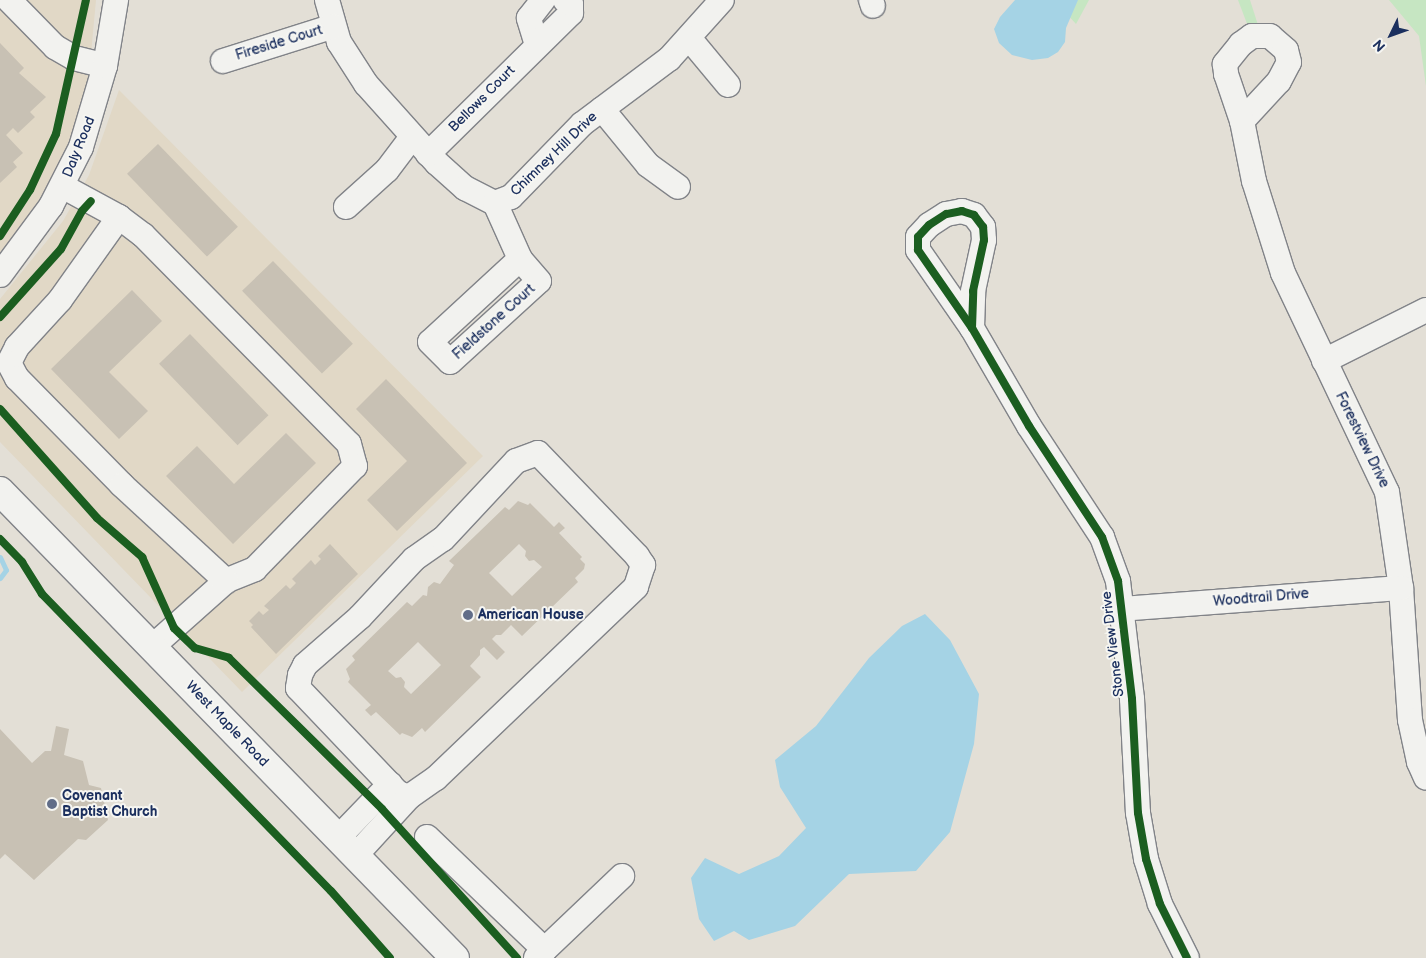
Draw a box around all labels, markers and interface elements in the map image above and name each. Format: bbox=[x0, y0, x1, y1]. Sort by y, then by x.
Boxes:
north arrow bbox=[1366, 10, 1416, 60]
street label: Fireside Court bbox=[233, 22, 325, 64]
text: N bbox=[1370, 36, 1389, 55]
street label: Bellows Court bbox=[445, 62, 519, 136]
street label: Chimney Hill Drive bbox=[507, 108, 601, 200]
street label: Daly Road bbox=[59, 114, 99, 180]
street label: Fieldstone Court bbox=[449, 281, 539, 363]
street label: Forestview Drive bbox=[1332, 389, 1392, 491]
street label: Woodtrail Drive bbox=[1212, 585, 1310, 611]
street label: Stone View Drive bbox=[1098, 590, 1128, 698]
place label: American House bbox=[478, 607, 584, 623]
marker: American House bbox=[462, 609, 474, 621]
street label: West Maple Road bbox=[182, 678, 272, 770]
place label: Covenant Baptist Church bbox=[62, 788, 157, 820]
marker: Covenant Baptist Church bbox=[46, 798, 58, 810]

